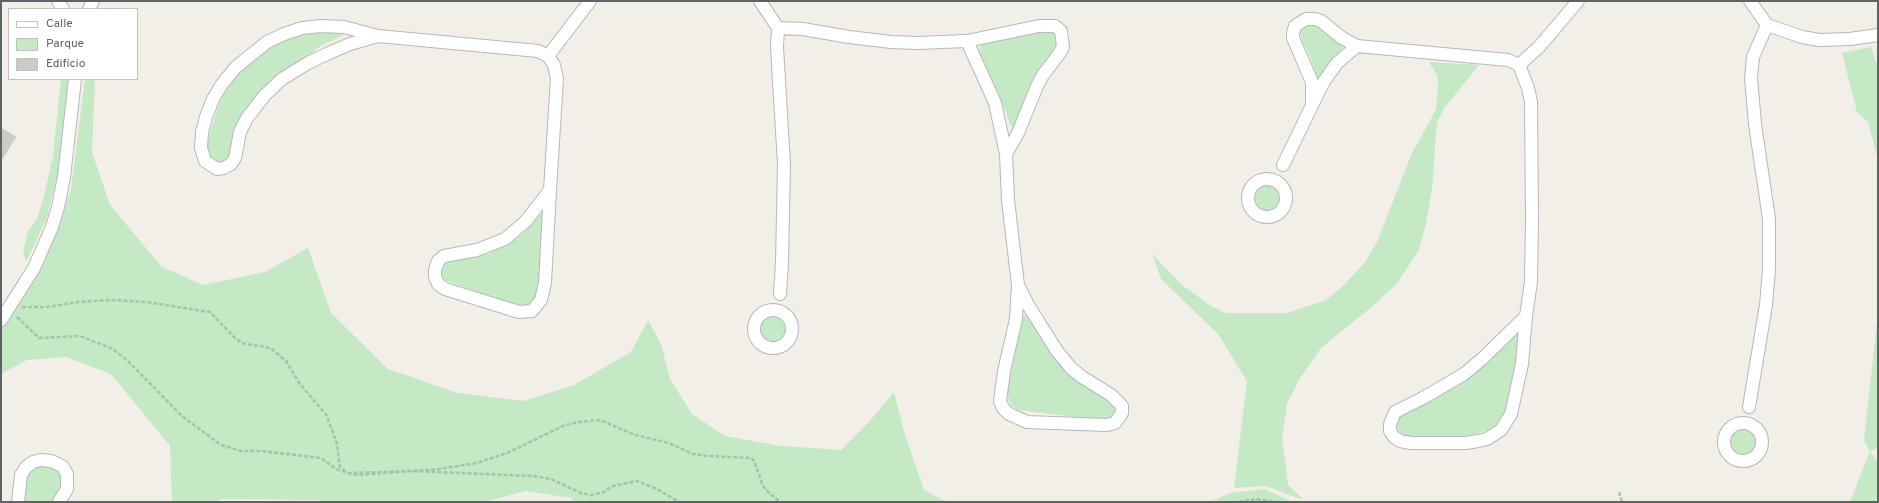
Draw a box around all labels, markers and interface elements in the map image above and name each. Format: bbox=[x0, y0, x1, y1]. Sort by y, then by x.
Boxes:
legend bbox=[8, 8, 138, 80]
text: Calle bbox=[46, 16, 73, 32]
text: Parque bbox=[46, 36, 84, 52]
text: Edificio bbox=[46, 56, 85, 72]

